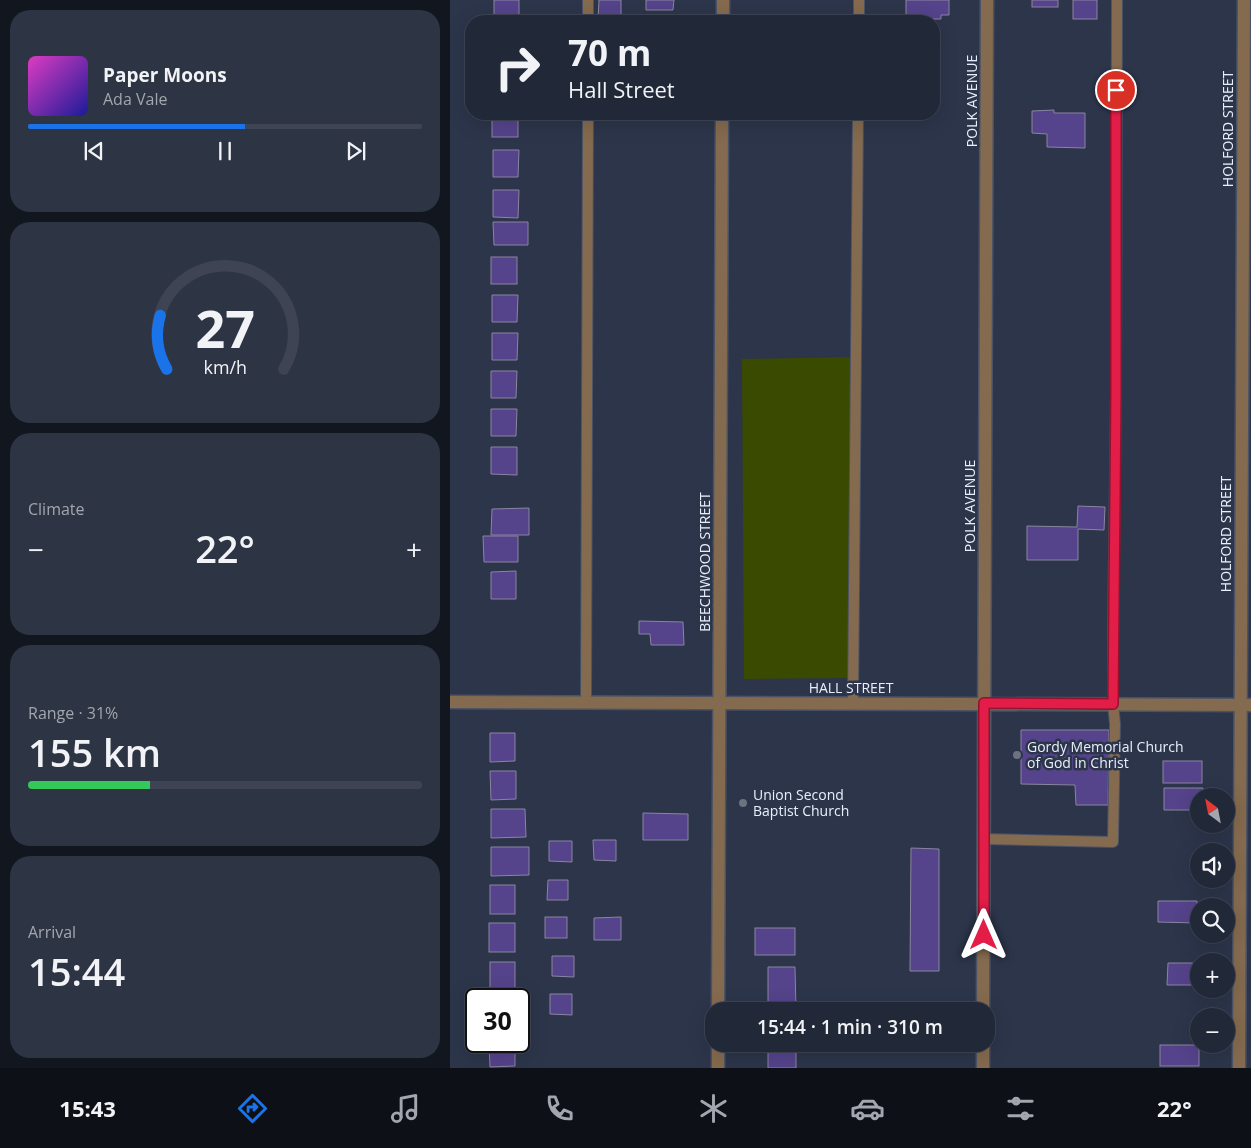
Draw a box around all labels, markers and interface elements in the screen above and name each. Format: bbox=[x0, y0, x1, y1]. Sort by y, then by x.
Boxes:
text: 70 m bbox=[568, 29, 651, 76]
icon: right bbox=[485, 35, 550, 100]
street label: POLK AVENUE bbox=[962, 55, 981, 147]
text: Paper Moons bbox=[103, 62, 227, 88]
pin bbox=[1095, 69, 1137, 111]
street label: HOLFORD STREET bbox=[1218, 71, 1237, 187]
text: Hall Street bbox=[568, 74, 675, 104]
icon: arrive bbox=[1102, 76, 1130, 104]
text: Ada Vale bbox=[103, 88, 167, 110]
icon: previous bbox=[80, 137, 108, 165]
icon: pause bbox=[211, 137, 239, 165]
icon: next bbox=[342, 137, 370, 165]
text: 27 bbox=[195, 292, 255, 363]
text: km/h bbox=[203, 355, 247, 379]
street label: POLK AVENUE bbox=[960, 460, 979, 552]
street label: HOLFORD STREET bbox=[1216, 476, 1235, 592]
street label: BEECHWOOD STREET bbox=[695, 492, 714, 632]
text: Climate bbox=[28, 498, 85, 520]
text: 22° bbox=[195, 522, 255, 574]
text: − bbox=[28, 530, 44, 568]
text: + bbox=[406, 530, 422, 568]
street label: HALL STREET bbox=[809, 678, 894, 697]
text: Range · 31% bbox=[28, 702, 118, 724]
text: 155 km bbox=[28, 726, 161, 778]
place label: Gordy Memorial Church of God in Christ bbox=[1027, 737, 1184, 772]
marker: Gordy Memorial Church of God in Christ bbox=[1011, 749, 1023, 761]
place label: Union Second Baptist Church bbox=[753, 785, 849, 820]
north arrow bbox=[1190, 788, 1235, 832]
map controls bbox=[1190, 788, 1235, 1053]
marker: Union Second Baptist Church bbox=[737, 797, 749, 809]
button: sound bbox=[1190, 843, 1235, 888]
button: search bbox=[1190, 898, 1235, 943]
position arrow bbox=[957, 908, 1009, 960]
text: Arrival bbox=[28, 921, 76, 943]
text: 15:44 bbox=[28, 945, 125, 997]
button: + bbox=[1190, 953, 1235, 998]
speed limit sign: 30 bbox=[465, 988, 530, 1053]
button: − bbox=[1190, 1008, 1235, 1053]
text: 15:44 · 1 min · 310 m bbox=[757, 1014, 943, 1040]
icon: directions bbox=[235, 1091, 270, 1126]
icon: music bbox=[388, 1091, 423, 1126]
icon: phone bbox=[542, 1091, 577, 1126]
icon: climate bbox=[696, 1091, 731, 1126]
icon: car bbox=[850, 1091, 885, 1126]
icon: filters bbox=[1003, 1091, 1038, 1126]
text: 15:43 bbox=[59, 1093, 116, 1123]
text: 22° bbox=[1157, 1093, 1192, 1123]

